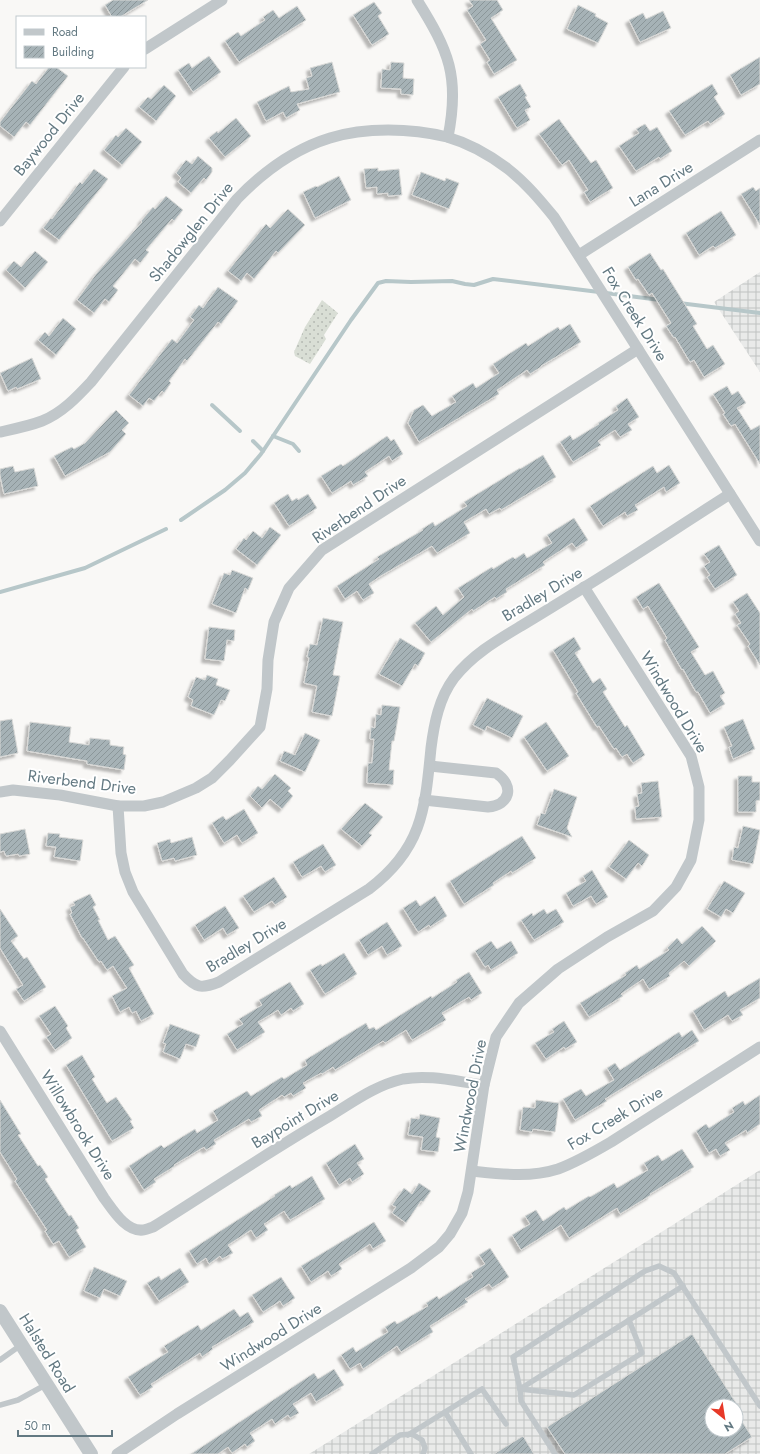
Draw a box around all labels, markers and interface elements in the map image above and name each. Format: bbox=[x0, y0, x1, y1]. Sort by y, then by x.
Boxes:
legend bbox=[16, 16, 146, 68]
text: Road bbox=[52, 23, 78, 41]
text: Building bbox=[52, 43, 94, 61]
street label: Baywood Drive bbox=[8, 87, 90, 181]
street label: Lana Drive bbox=[625, 155, 697, 213]
street label: Shadowglen Drive bbox=[143, 177, 239, 287]
street label: Fox Creek Drive bbox=[597, 262, 673, 366]
street label: Riverbend Drive bbox=[307, 469, 411, 549]
street label: Bradley Drive bbox=[497, 561, 587, 627]
street label: Windwood Drive bbox=[634, 647, 714, 757]
street label: Riverbend Drive bbox=[27, 764, 137, 800]
street label: Bradley Drive bbox=[201, 912, 291, 978]
street label: Windwood Drive bbox=[448, 1037, 492, 1155]
street label: Willowbrook Drive bbox=[35, 1065, 121, 1185]
street label: Fox Creek Drive bbox=[563, 1080, 667, 1156]
street label: Baypoint Drive bbox=[247, 1084, 343, 1154]
street label: Windwood Drive bbox=[216, 1297, 326, 1377]
street label: Halsted Road bbox=[13, 1309, 81, 1397]
north arrow bbox=[704, 1398, 744, 1438]
scale bar bbox=[18, 1412, 112, 1438]
text: 50 m bbox=[24, 1417, 51, 1435]
text: N bbox=[721, 1418, 737, 1436]

